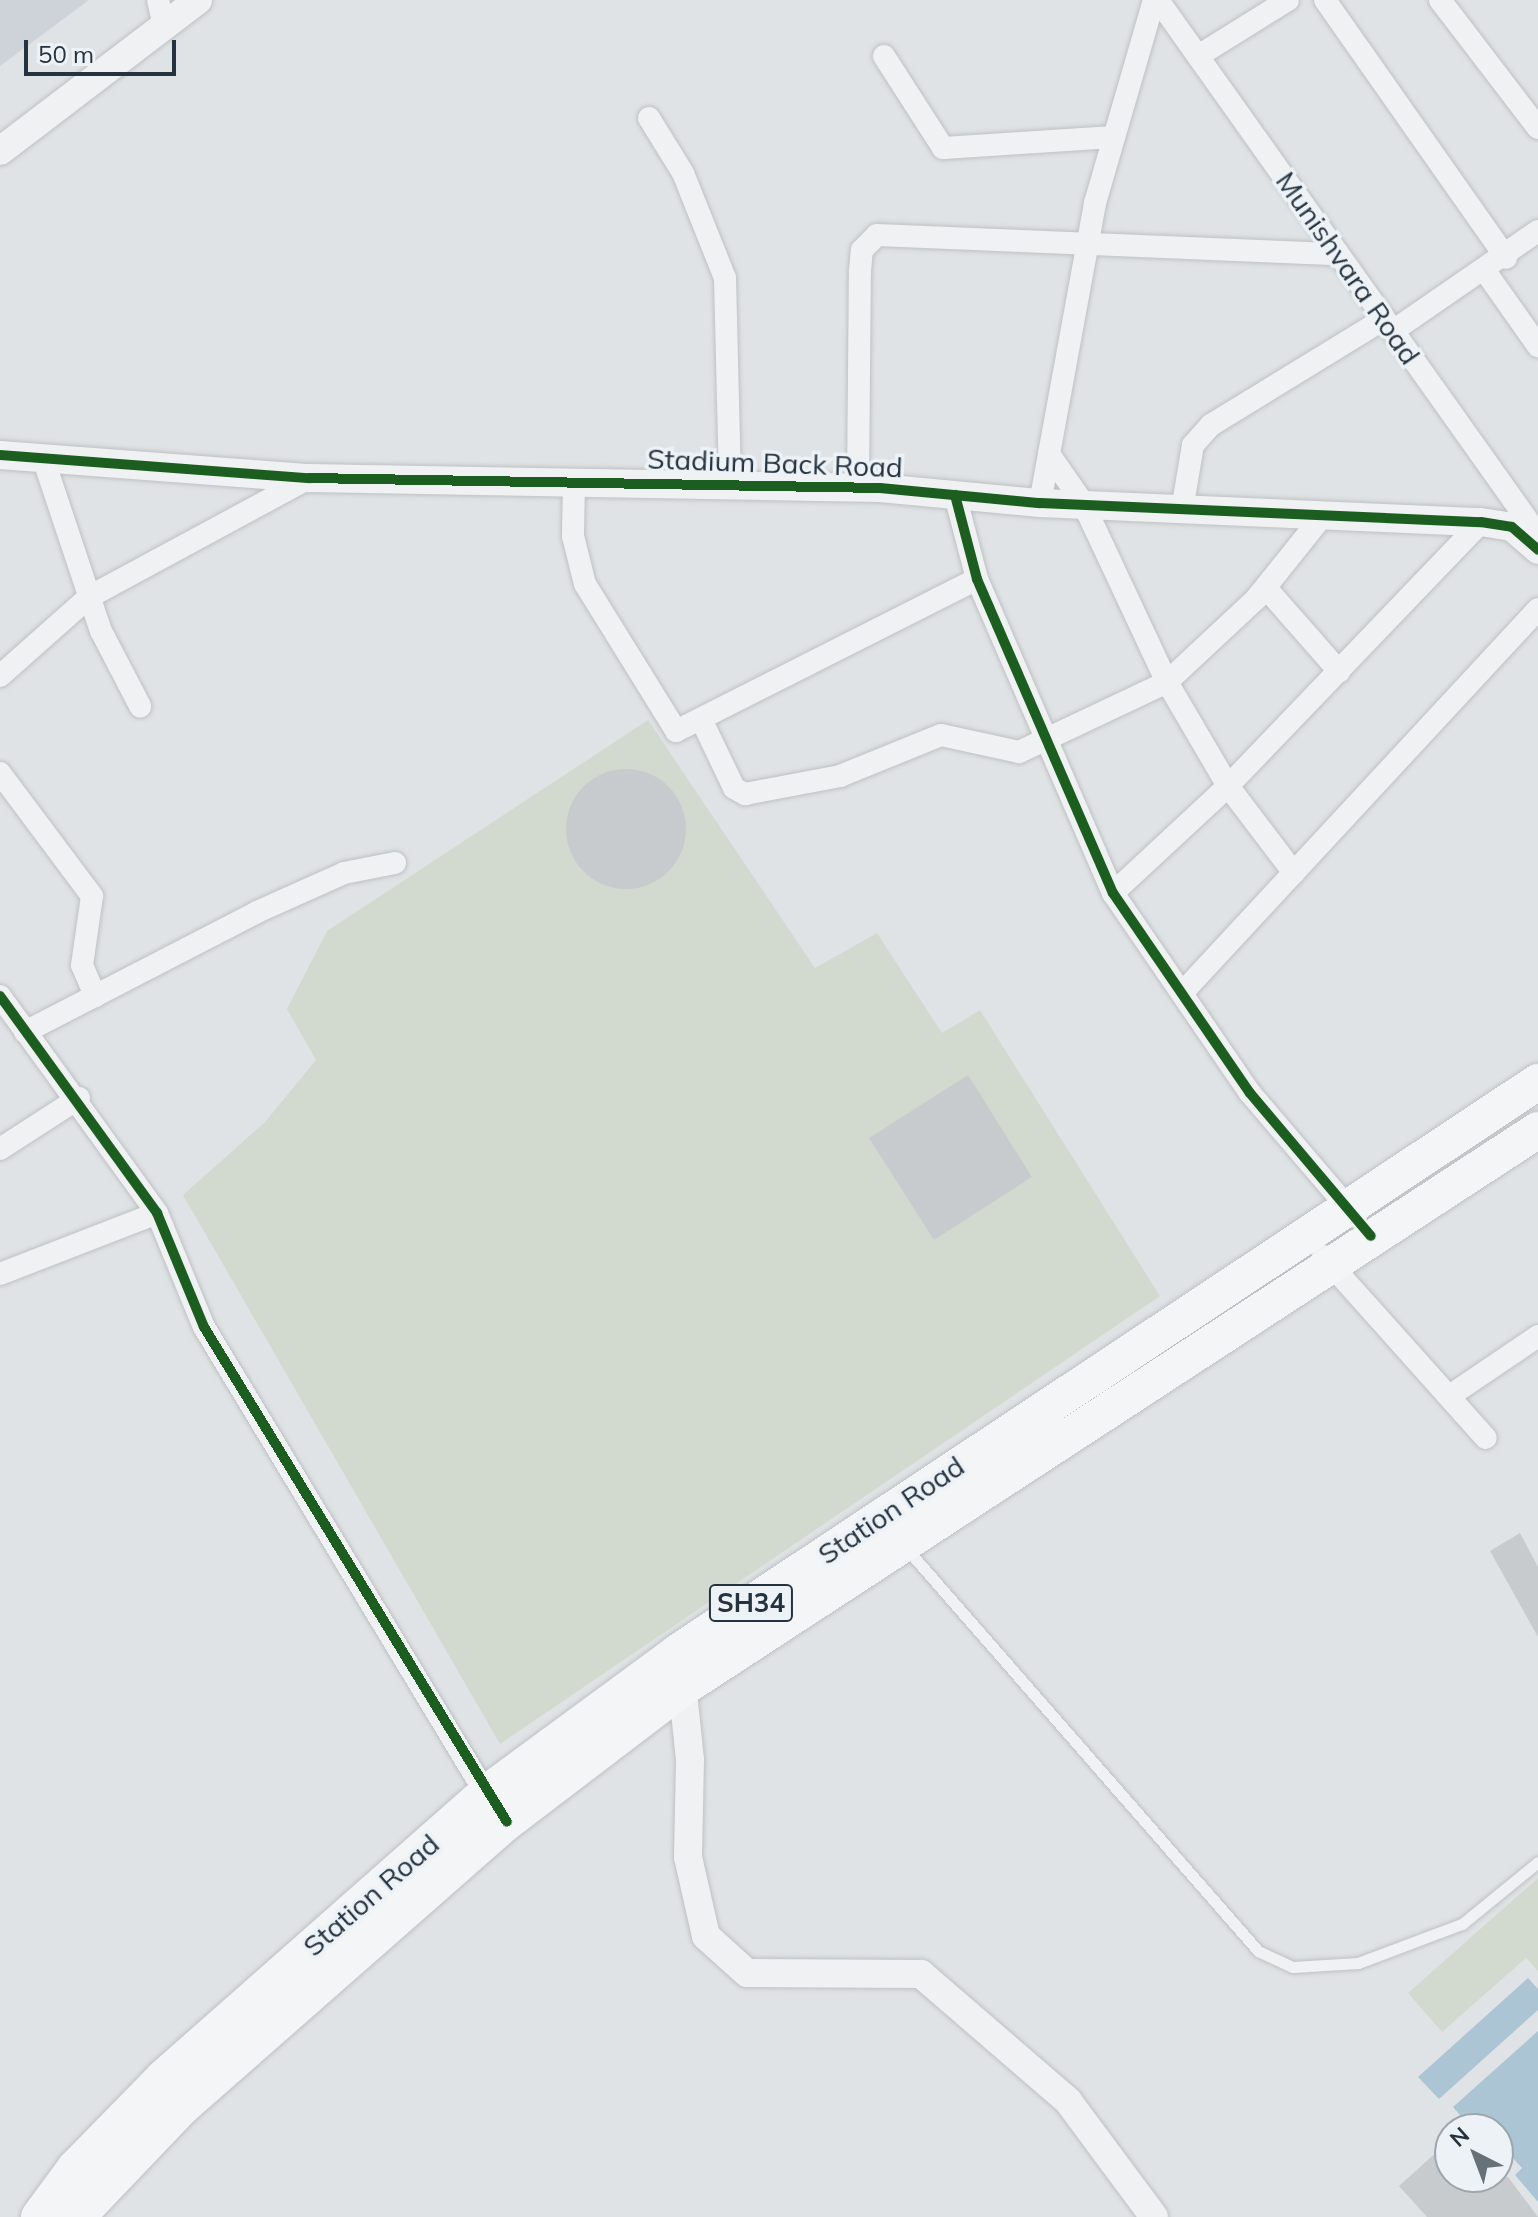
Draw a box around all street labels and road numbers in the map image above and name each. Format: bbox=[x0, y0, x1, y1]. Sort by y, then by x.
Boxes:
street label: Munishvara Road bbox=[1269, 165, 1427, 371]
street label: Stadium Back Road bbox=[647, 442, 903, 484]
street label: Station Road bbox=[812, 1449, 970, 1571]
road number: SH34 bbox=[707, 1581, 795, 1625]
street label: Station Road bbox=[296, 1827, 446, 1963]

